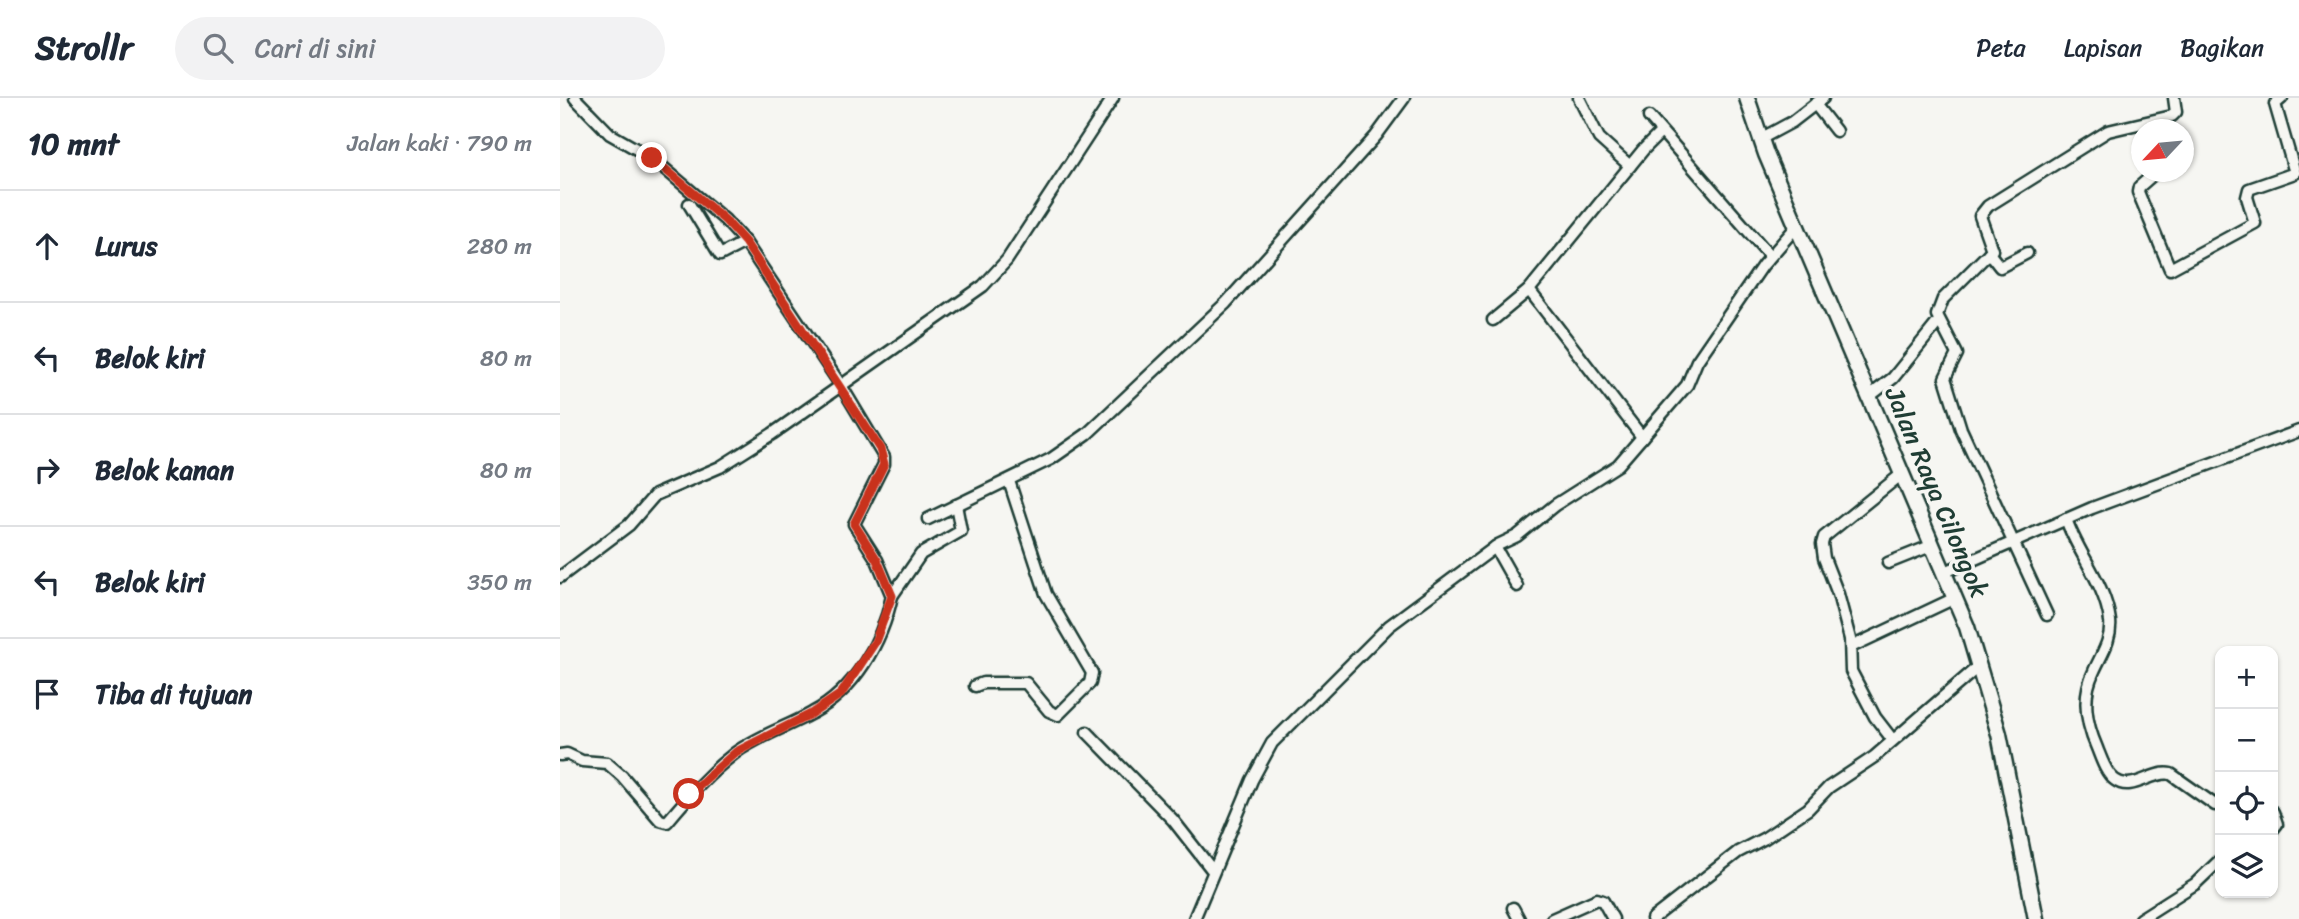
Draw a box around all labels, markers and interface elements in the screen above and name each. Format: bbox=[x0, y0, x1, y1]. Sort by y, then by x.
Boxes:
search box bbox=[175, 17, 665, 80]
text: Strollr bbox=[35, 19, 133, 77]
text: Cari di sini bbox=[255, 25, 375, 71]
text: Peta bbox=[1976, 27, 2026, 69]
text: Lapisan bbox=[2064, 27, 2142, 69]
text: Bagikan bbox=[2180, 27, 2264, 69]
icon: search bbox=[199, 29, 237, 67]
text: 10 mnt bbox=[28, 117, 119, 171]
north arrow bbox=[2131, 119, 2194, 182]
text: Jalan kaki · 790 m bbox=[347, 123, 532, 164]
route end bbox=[636, 142, 667, 173]
text: Lurus bbox=[95, 223, 158, 269]
text: 280 m bbox=[467, 226, 532, 267]
icon: ahead bbox=[28, 227, 66, 265]
text: Belok kiri bbox=[95, 335, 205, 381]
text: 80 m bbox=[480, 338, 532, 379]
icon: left bbox=[28, 339, 66, 377]
street label: Jalan Raya Cilongok bbox=[1871, 378, 2002, 605]
text: Belok kanan bbox=[95, 447, 234, 493]
text: 80 m bbox=[480, 450, 532, 491]
icon: right bbox=[28, 451, 66, 489]
text: Belok kiri bbox=[95, 559, 205, 605]
text: 350 m bbox=[467, 562, 532, 603]
icon: left bbox=[28, 563, 66, 601]
map controls bbox=[2215, 646, 2278, 898]
button: + bbox=[2215, 646, 2278, 709]
text: Tiba di tujuan bbox=[95, 671, 252, 717]
icon: arrive bbox=[28, 675, 66, 713]
button: − bbox=[2215, 709, 2278, 772]
button: locate bbox=[2215, 772, 2278, 835]
route start bbox=[673, 778, 704, 809]
button: layers bbox=[2215, 835, 2278, 898]

